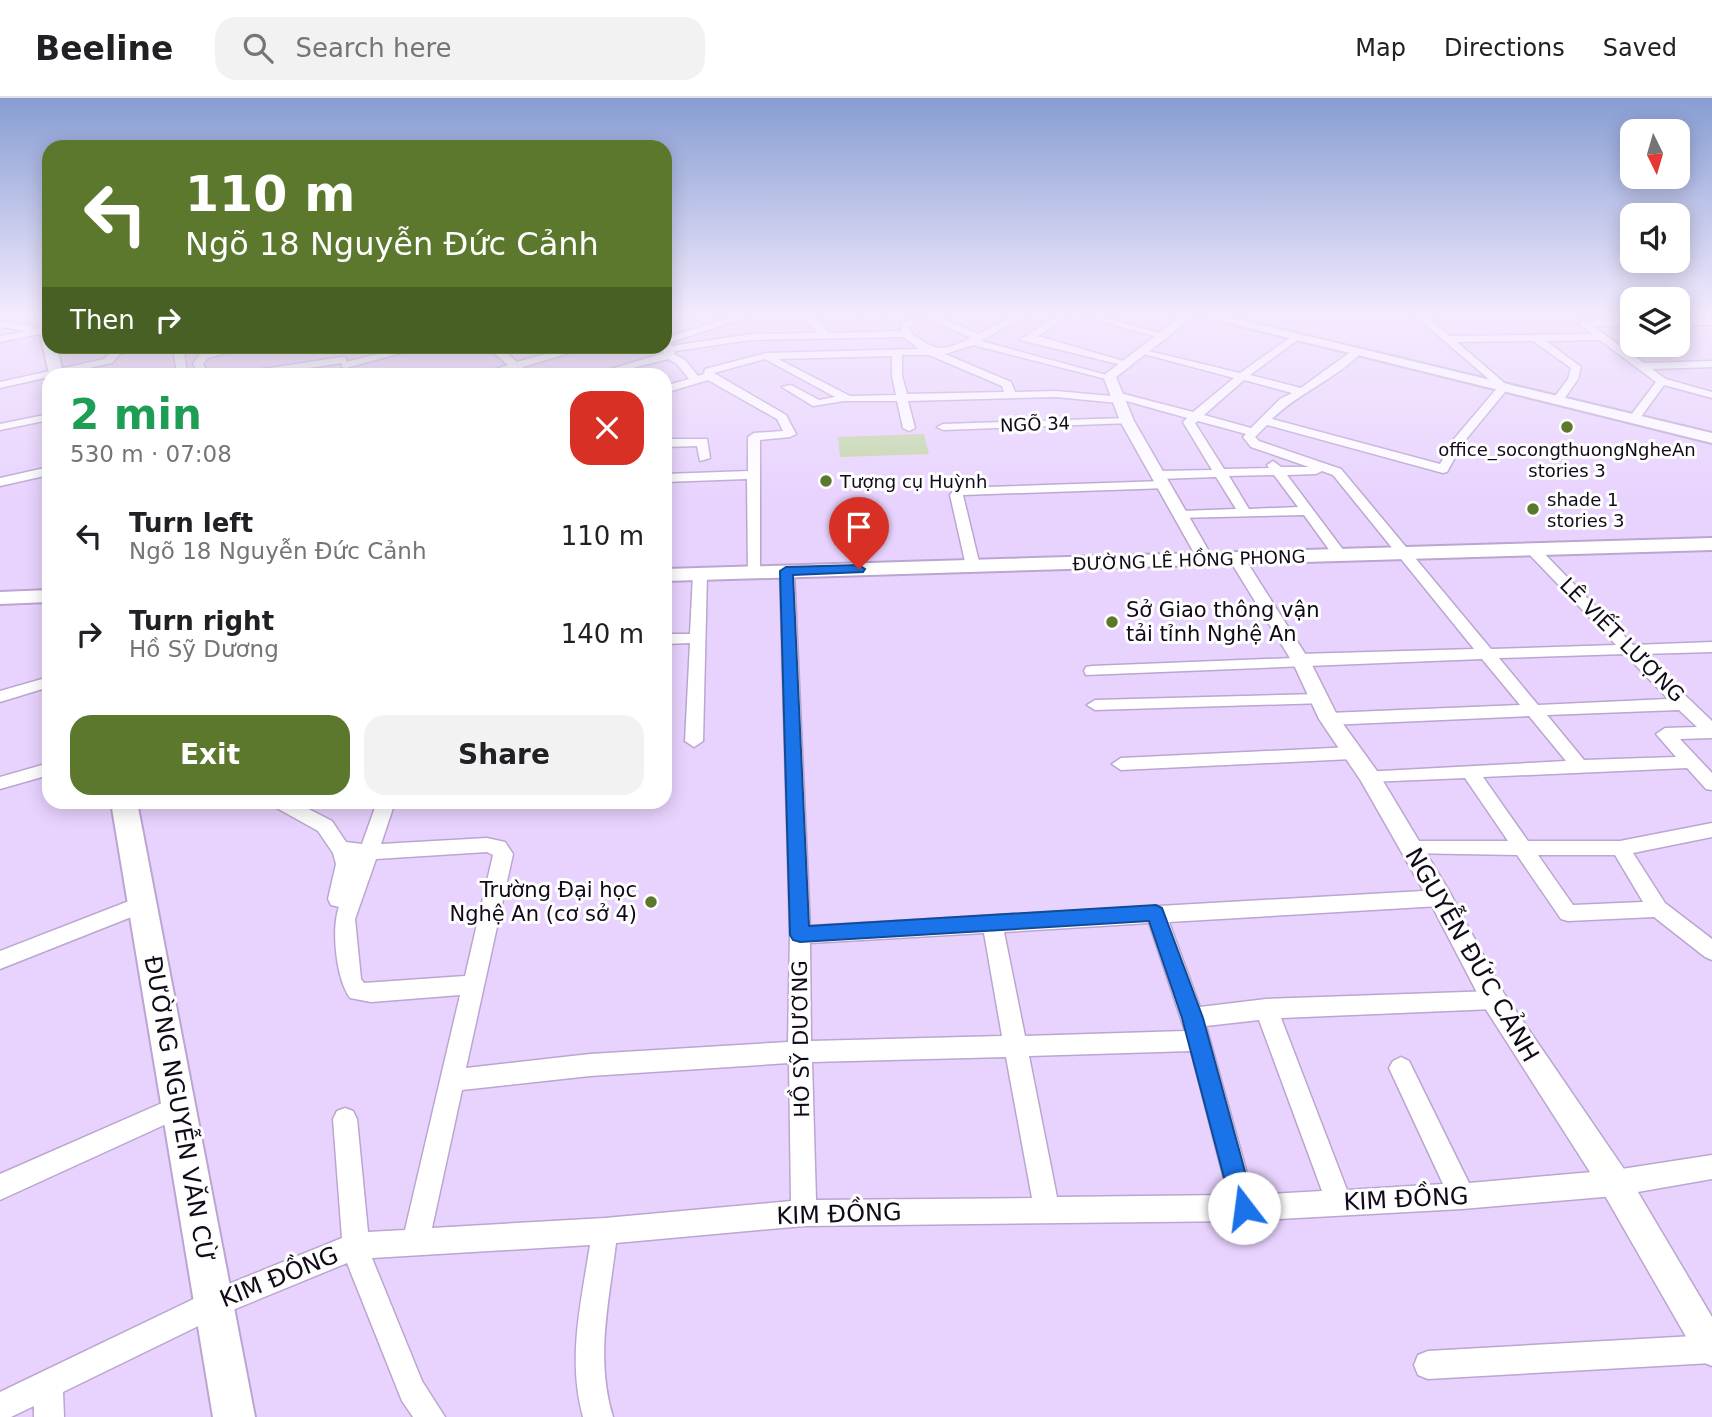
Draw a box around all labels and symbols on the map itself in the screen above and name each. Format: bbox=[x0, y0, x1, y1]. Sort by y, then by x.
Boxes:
north arrow bbox=[1620, 119, 1690, 189]
street label: NGÕ 34 bbox=[1000, 412, 1070, 436]
marker: office_socongthuongNgheAn stories 3 bbox=[1559, 419, 1575, 435]
place label: office_socongthuongNgheAn stories 3 bbox=[1438, 439, 1696, 481]
place label: Tượng cụ Huỳnh bbox=[839, 471, 987, 492]
marker: Tượng cụ Huỳnh bbox=[818, 473, 834, 489]
place label: shade 1 stories 3 bbox=[1547, 489, 1624, 531]
pin bbox=[829, 497, 889, 569]
marker: shade 1 stories 3 bbox=[1525, 501, 1541, 517]
street label: ĐƯỜNG LÊ HỒNG PHONG bbox=[1072, 543, 1306, 575]
street label: LÊ VIẾT LƯỢNG bbox=[1555, 571, 1691, 707]
place label: Sở Giao thông vận tải tỉnh Nghệ An bbox=[1126, 598, 1320, 646]
marker: Sở Giao thông vận tải tỉnh Nghệ An bbox=[1104, 614, 1120, 630]
street label: NGUYỄN ĐỨC CẢNH bbox=[1399, 841, 1549, 1067]
place label: Trường Đại học Nghệ An (cơ sở 4) bbox=[449, 878, 637, 926]
marker: Trường Đại học Nghệ An (cơ sở 4) bbox=[643, 894, 659, 910]
street label: ĐƯỜNG NGUYỄN VĂN CỪ bbox=[138, 953, 225, 1264]
street label: HỒ SỸ DƯƠNG bbox=[785, 960, 814, 1118]
position arrow bbox=[1207, 1171, 1281, 1245]
street label: KIM ĐỒNG bbox=[1343, 1178, 1469, 1216]
street label: KIM ĐỒNG bbox=[776, 1194, 902, 1230]
street label: KIM ĐỒNG bbox=[214, 1237, 342, 1313]

